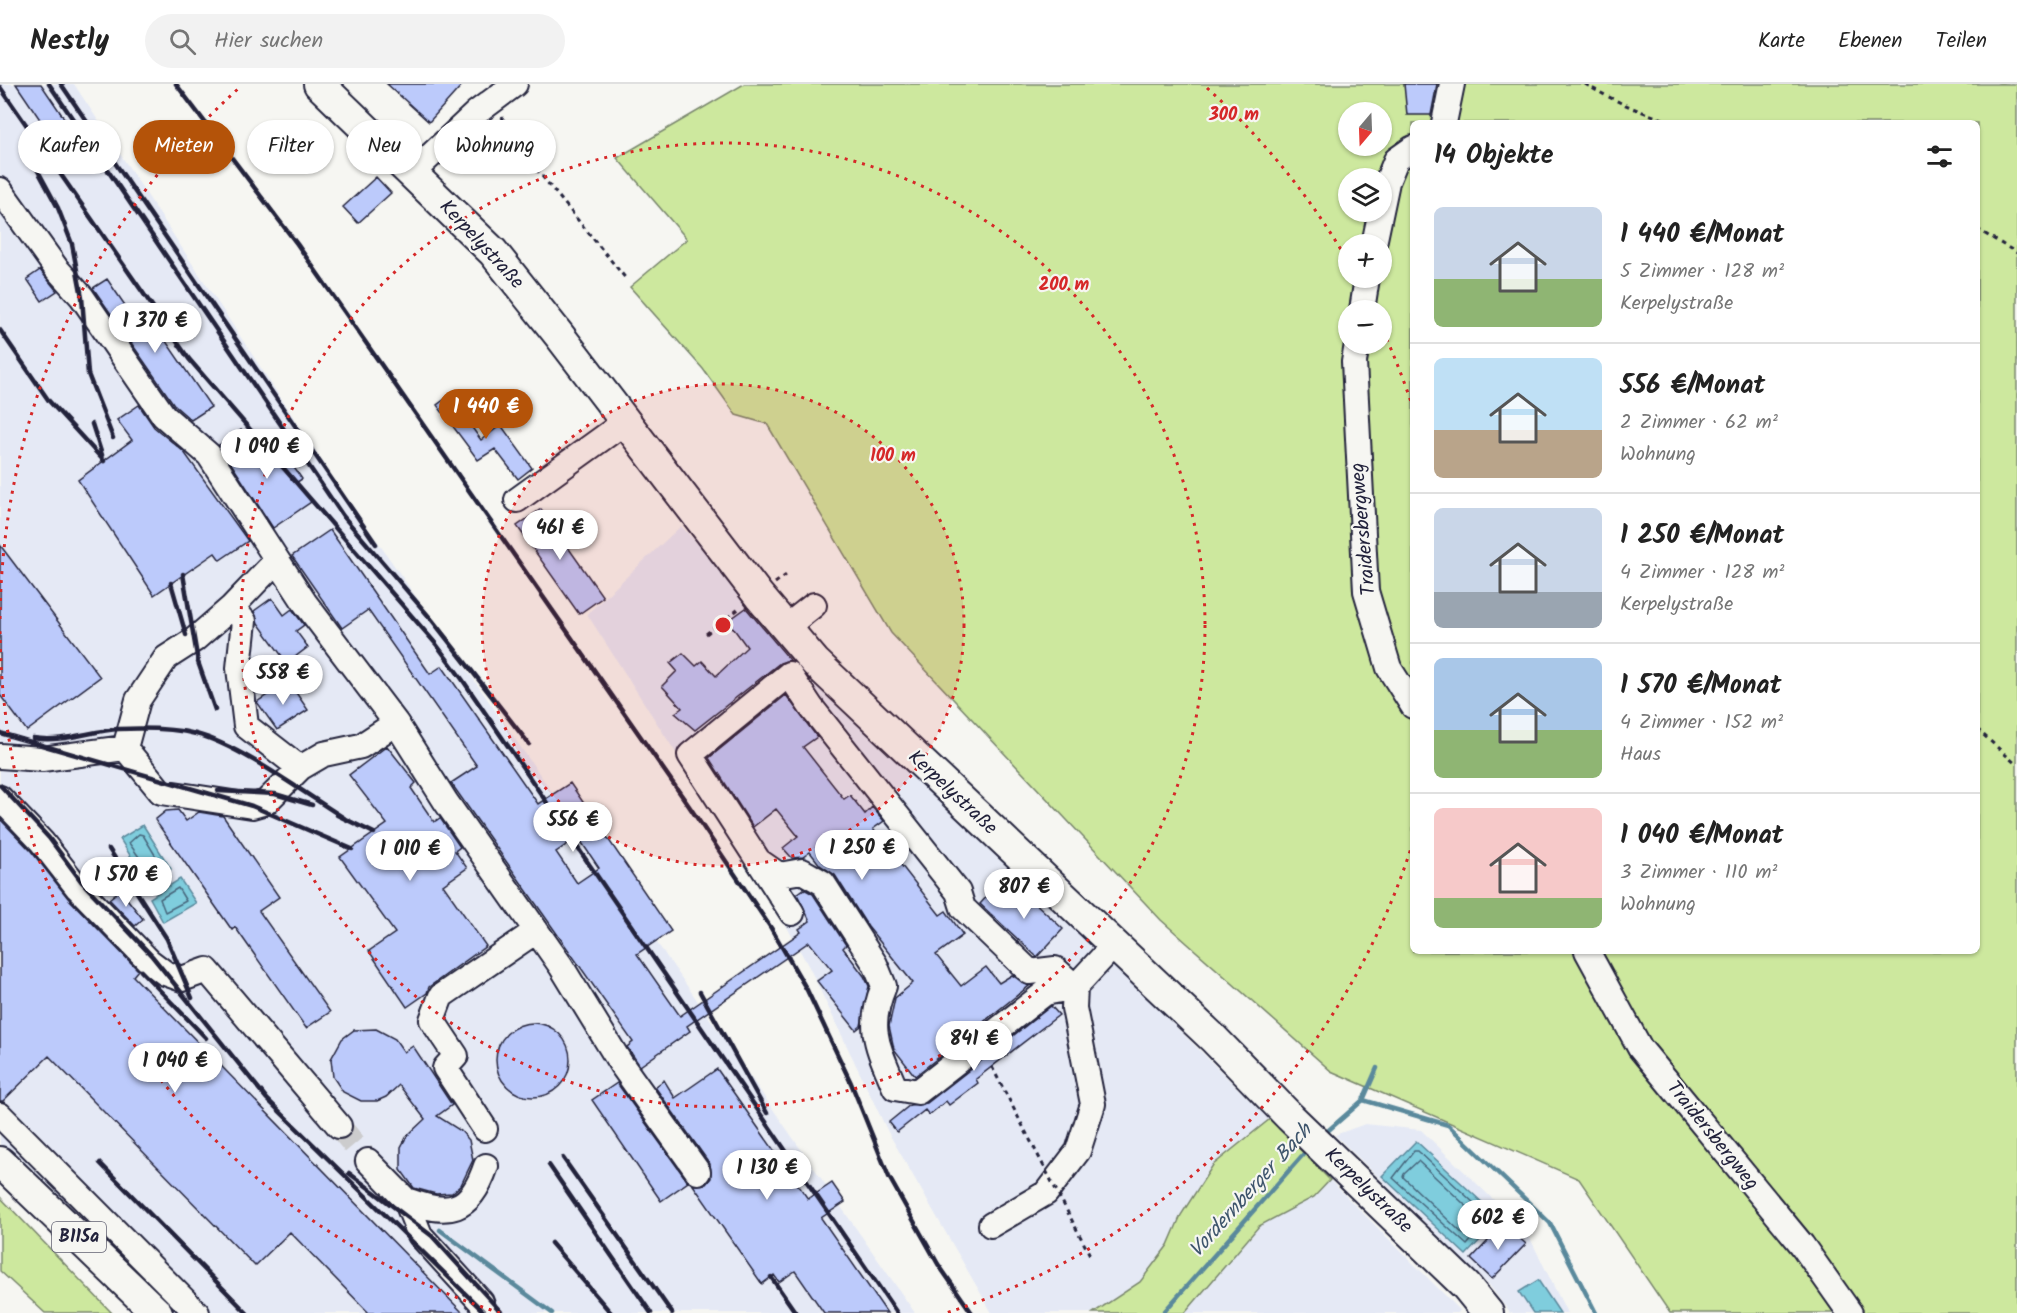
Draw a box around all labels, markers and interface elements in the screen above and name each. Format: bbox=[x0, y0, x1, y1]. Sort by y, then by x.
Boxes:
search box bbox=[145, 14, 565, 68]
text: Nestly bbox=[30, 19, 109, 64]
text: Hier suchen bbox=[214, 24, 323, 59]
icon: search bbox=[166, 25, 199, 58]
text: Karte bbox=[1758, 25, 1805, 58]
text: Ebenen bbox=[1838, 25, 1903, 58]
text: Teilen bbox=[1936, 25, 1987, 58]
text: 300 m bbox=[1208, 101, 1259, 130]
north arrow bbox=[1338, 102, 1392, 156]
map controls bbox=[1338, 102, 1392, 354]
chip: Kaufen bbox=[18, 120, 121, 174]
chip: Mieten bbox=[133, 120, 235, 174]
chip: Filter bbox=[247, 120, 334, 174]
chip: Neu bbox=[346, 120, 422, 174]
chip: Wohnung bbox=[434, 120, 556, 174]
text: 14 Objekte bbox=[1434, 135, 1554, 177]
icon: filters bbox=[1923, 140, 1956, 173]
button: layers bbox=[1338, 168, 1392, 222]
street label: Kerpelystraße bbox=[431, 193, 531, 297]
text: 1 440 €/Monat bbox=[1620, 214, 1784, 256]
icon: home bbox=[1482, 231, 1554, 303]
button: + bbox=[1338, 234, 1392, 288]
text: 5 Zimmer · 128 m² bbox=[1620, 256, 1784, 288]
text: 200 m bbox=[1039, 271, 1090, 300]
text: Kerpelystraße bbox=[1620, 288, 1733, 320]
button: − bbox=[1338, 300, 1392, 354]
pin: 1 370 € bbox=[100, 303, 210, 354]
text: 1 370 € bbox=[123, 306, 187, 338]
text: 556 €/Monat bbox=[1620, 365, 1765, 407]
icon: home bbox=[1482, 382, 1554, 454]
pin: 1 440 € bbox=[431, 389, 541, 440]
text: 1 440 € bbox=[453, 392, 519, 424]
text: 2 Zimmer · 62 m² bbox=[1620, 407, 1778, 439]
pin: 1 090 € bbox=[212, 429, 322, 480]
text: 1 090 € bbox=[235, 432, 299, 464]
text: Wohnung bbox=[1620, 439, 1696, 471]
text: 100 m bbox=[870, 442, 916, 471]
street label: Traidersbergweg bbox=[1342, 461, 1386, 597]
pin: 461 € bbox=[518, 510, 602, 561]
text: 461 € bbox=[536, 513, 584, 545]
text: 1 250 €/Monat bbox=[1620, 515, 1784, 557]
icon: home bbox=[1482, 532, 1554, 604]
text: 4 Zimmer · 128 m² bbox=[1620, 557, 1784, 589]
text: Kerpelystraße bbox=[1620, 589, 1733, 621]
centre of rings bbox=[713, 615, 733, 635]
pin: 558 € bbox=[241, 655, 325, 706]
text: 558 € bbox=[257, 658, 309, 690]
text: 1 570 €/Monat bbox=[1620, 665, 1781, 707]
icon: home bbox=[1482, 682, 1554, 754]
text: 4 Zimmer · 152 m² bbox=[1620, 707, 1783, 739]
text: Haus bbox=[1620, 739, 1661, 771]
street label: Kerpelystraße bbox=[900, 743, 1004, 843]
pin: 556 € bbox=[531, 802, 615, 853]
text: 556 € bbox=[547, 805, 599, 837]
text: 1 040 €/Monat bbox=[1620, 815, 1783, 857]
pin: 1 250 € bbox=[807, 830, 917, 881]
pin: 1 010 € bbox=[355, 831, 465, 882]
icon: home bbox=[1482, 832, 1554, 904]
text: 1 250 € bbox=[829, 833, 895, 865]
text: 1 010 € bbox=[380, 834, 440, 866]
pin: 1 570 € bbox=[71, 857, 181, 908]
text: 3 Zimmer · 110 m² bbox=[1620, 857, 1778, 889]
text: 1 570 € bbox=[94, 860, 158, 892]
pin: 807 € bbox=[982, 869, 1066, 920]
text: 807 € bbox=[998, 872, 1050, 904]
text: Wohnung bbox=[1620, 889, 1696, 921]
pin: 841 € bbox=[932, 1021, 1016, 1072]
text: 841 € bbox=[949, 1024, 999, 1056]
pin: 1 040 € bbox=[120, 1043, 230, 1094]
text: 1 040 € bbox=[142, 1046, 208, 1078]
street label: Traidersbergweg bbox=[1658, 1074, 1766, 1198]
water label: Vordernberger Bach bbox=[1181, 1115, 1322, 1266]
street label: Kerpelystraße bbox=[1316, 1140, 1420, 1242]
pin: 1 130 € bbox=[712, 1150, 822, 1201]
text: 1 130 € bbox=[736, 1153, 798, 1185]
pin: 602 € bbox=[1456, 1200, 1540, 1251]
text: 602 € bbox=[1471, 1203, 1525, 1235]
road number: B115a bbox=[52, 1222, 106, 1252]

